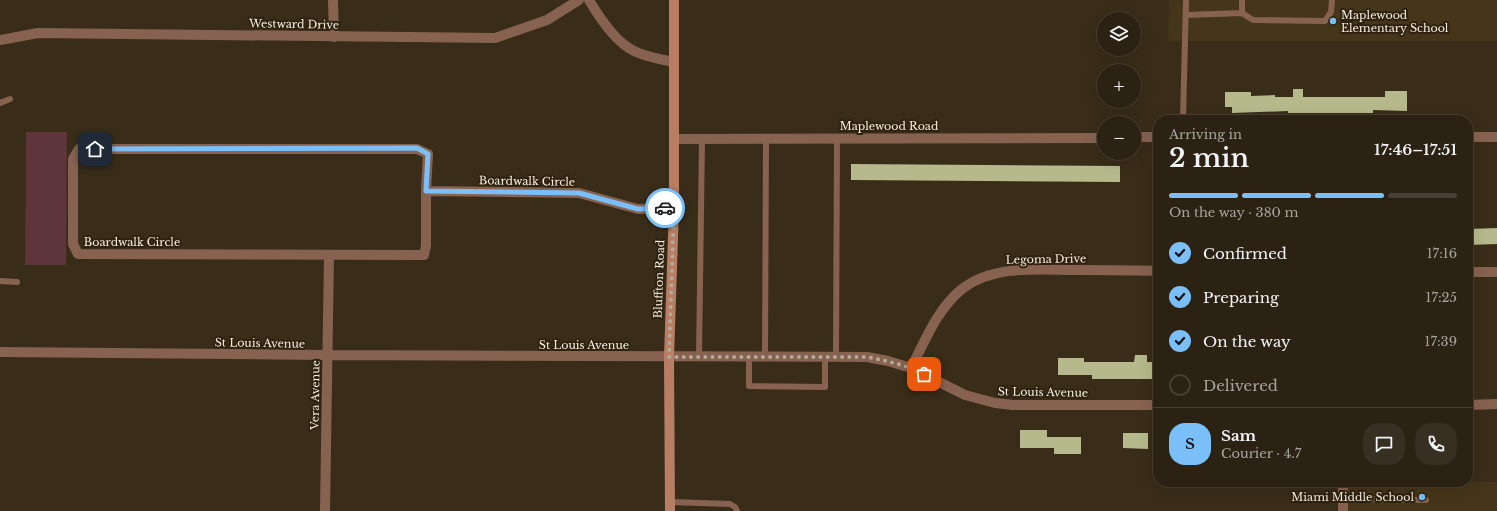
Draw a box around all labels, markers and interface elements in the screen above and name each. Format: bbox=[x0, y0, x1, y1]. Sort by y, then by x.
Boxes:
place label: Maplewood Elementary School bbox=[1341, 8, 1449, 35]
map controls bbox=[1097, 12, 1141, 160]
button: layers bbox=[1097, 12, 1141, 56]
street label: Westward Drive bbox=[248, 16, 339, 32]
marker: Maplewood Elementary School bbox=[1328, 16, 1338, 26]
button: + bbox=[1097, 64, 1141, 108]
button: − bbox=[1097, 116, 1141, 160]
street label: Maplewood Road bbox=[840, 119, 939, 133]
text: Arriving in bbox=[1169, 126, 1242, 143]
pin bbox=[78, 132, 112, 166]
icon: home bbox=[84, 138, 106, 160]
text: 17:46–17:51 bbox=[1374, 140, 1457, 159]
text: 2 min bbox=[1169, 142, 1249, 174]
street label: Boardwalk Circle bbox=[479, 173, 575, 189]
courier bbox=[645, 188, 685, 228]
icon: car bbox=[654, 197, 676, 219]
text: On the way · 380 m bbox=[1169, 204, 1298, 221]
street label: Boardwalk Circle bbox=[84, 235, 180, 249]
street label: Bluffton Road bbox=[651, 239, 667, 319]
icon: check bbox=[1169, 242, 1191, 264]
text: Confirmed bbox=[1203, 244, 1287, 263]
text: 17:16 bbox=[1427, 245, 1457, 262]
street label: Legoma Drive bbox=[1006, 251, 1086, 267]
icon: check bbox=[1169, 286, 1191, 308]
text: Preparing bbox=[1203, 288, 1279, 307]
text: 17:25 bbox=[1426, 289, 1457, 306]
icon: check bbox=[1169, 330, 1191, 352]
text: On the way bbox=[1203, 332, 1291, 351]
text: 17:39 bbox=[1425, 333, 1457, 350]
street label: St Louis Avenue bbox=[215, 335, 305, 351]
street label: St Louis Avenue bbox=[539, 338, 629, 352]
pin bbox=[907, 357, 941, 391]
street label: Vera Avenue bbox=[307, 360, 323, 431]
icon: bag bbox=[913, 363, 935, 385]
text: Delivered bbox=[1203, 376, 1278, 395]
street label: St Louis Avenue bbox=[998, 384, 1088, 400]
button: chat bbox=[1363, 423, 1405, 465]
button: phone bbox=[1415, 423, 1457, 465]
text: Sam bbox=[1221, 426, 1256, 445]
text: S bbox=[1185, 434, 1195, 453]
text: Courier · 4.7 bbox=[1221, 445, 1301, 462]
place label: Miami Middle School bbox=[1291, 490, 1414, 504]
marker: Miami Middle School bbox=[1417, 492, 1427, 502]

